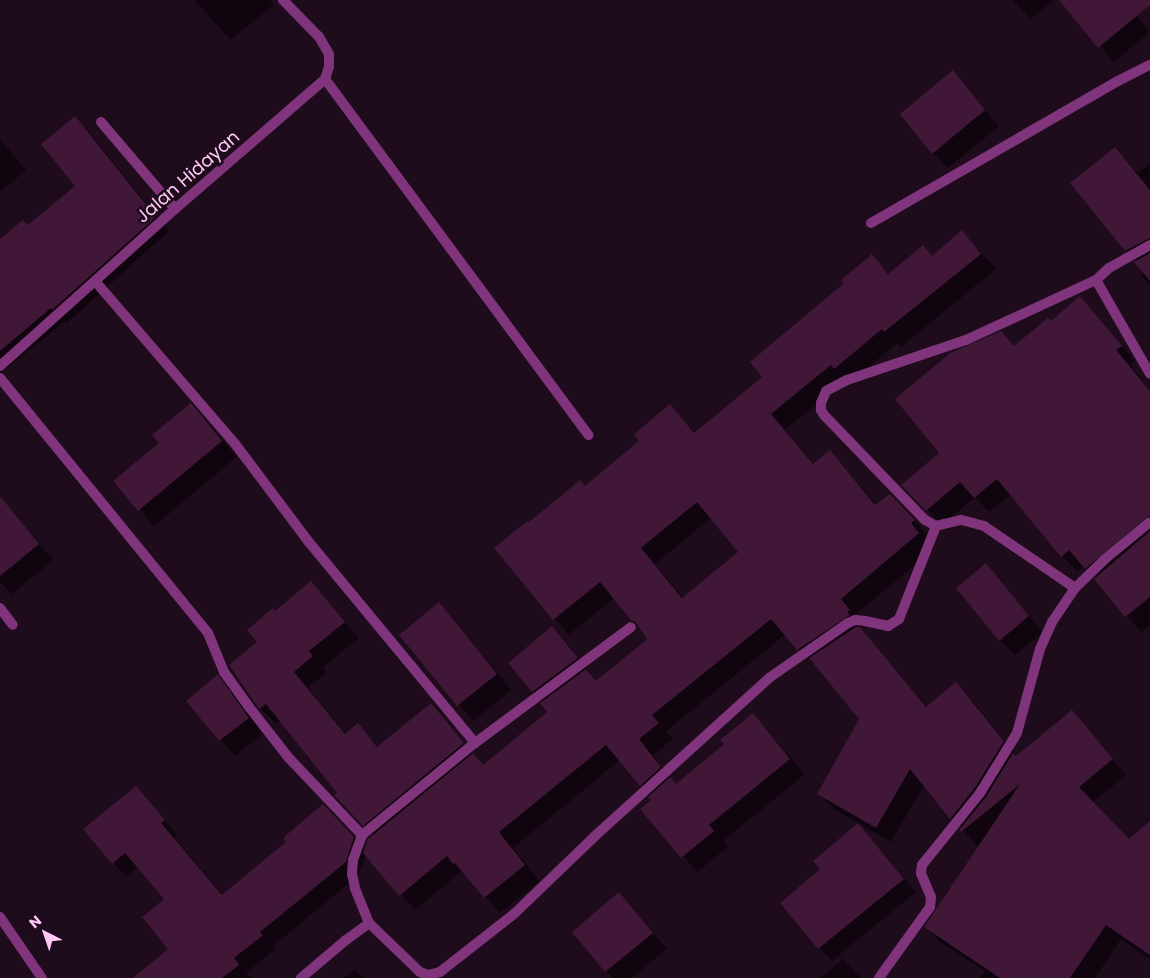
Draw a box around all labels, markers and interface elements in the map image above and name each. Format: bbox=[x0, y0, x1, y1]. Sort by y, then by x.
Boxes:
street label: Jalan Hidayan bbox=[132, 126, 244, 228]
north arrow bbox=[20, 908, 70, 958]
text: N bbox=[25, 911, 46, 933]

